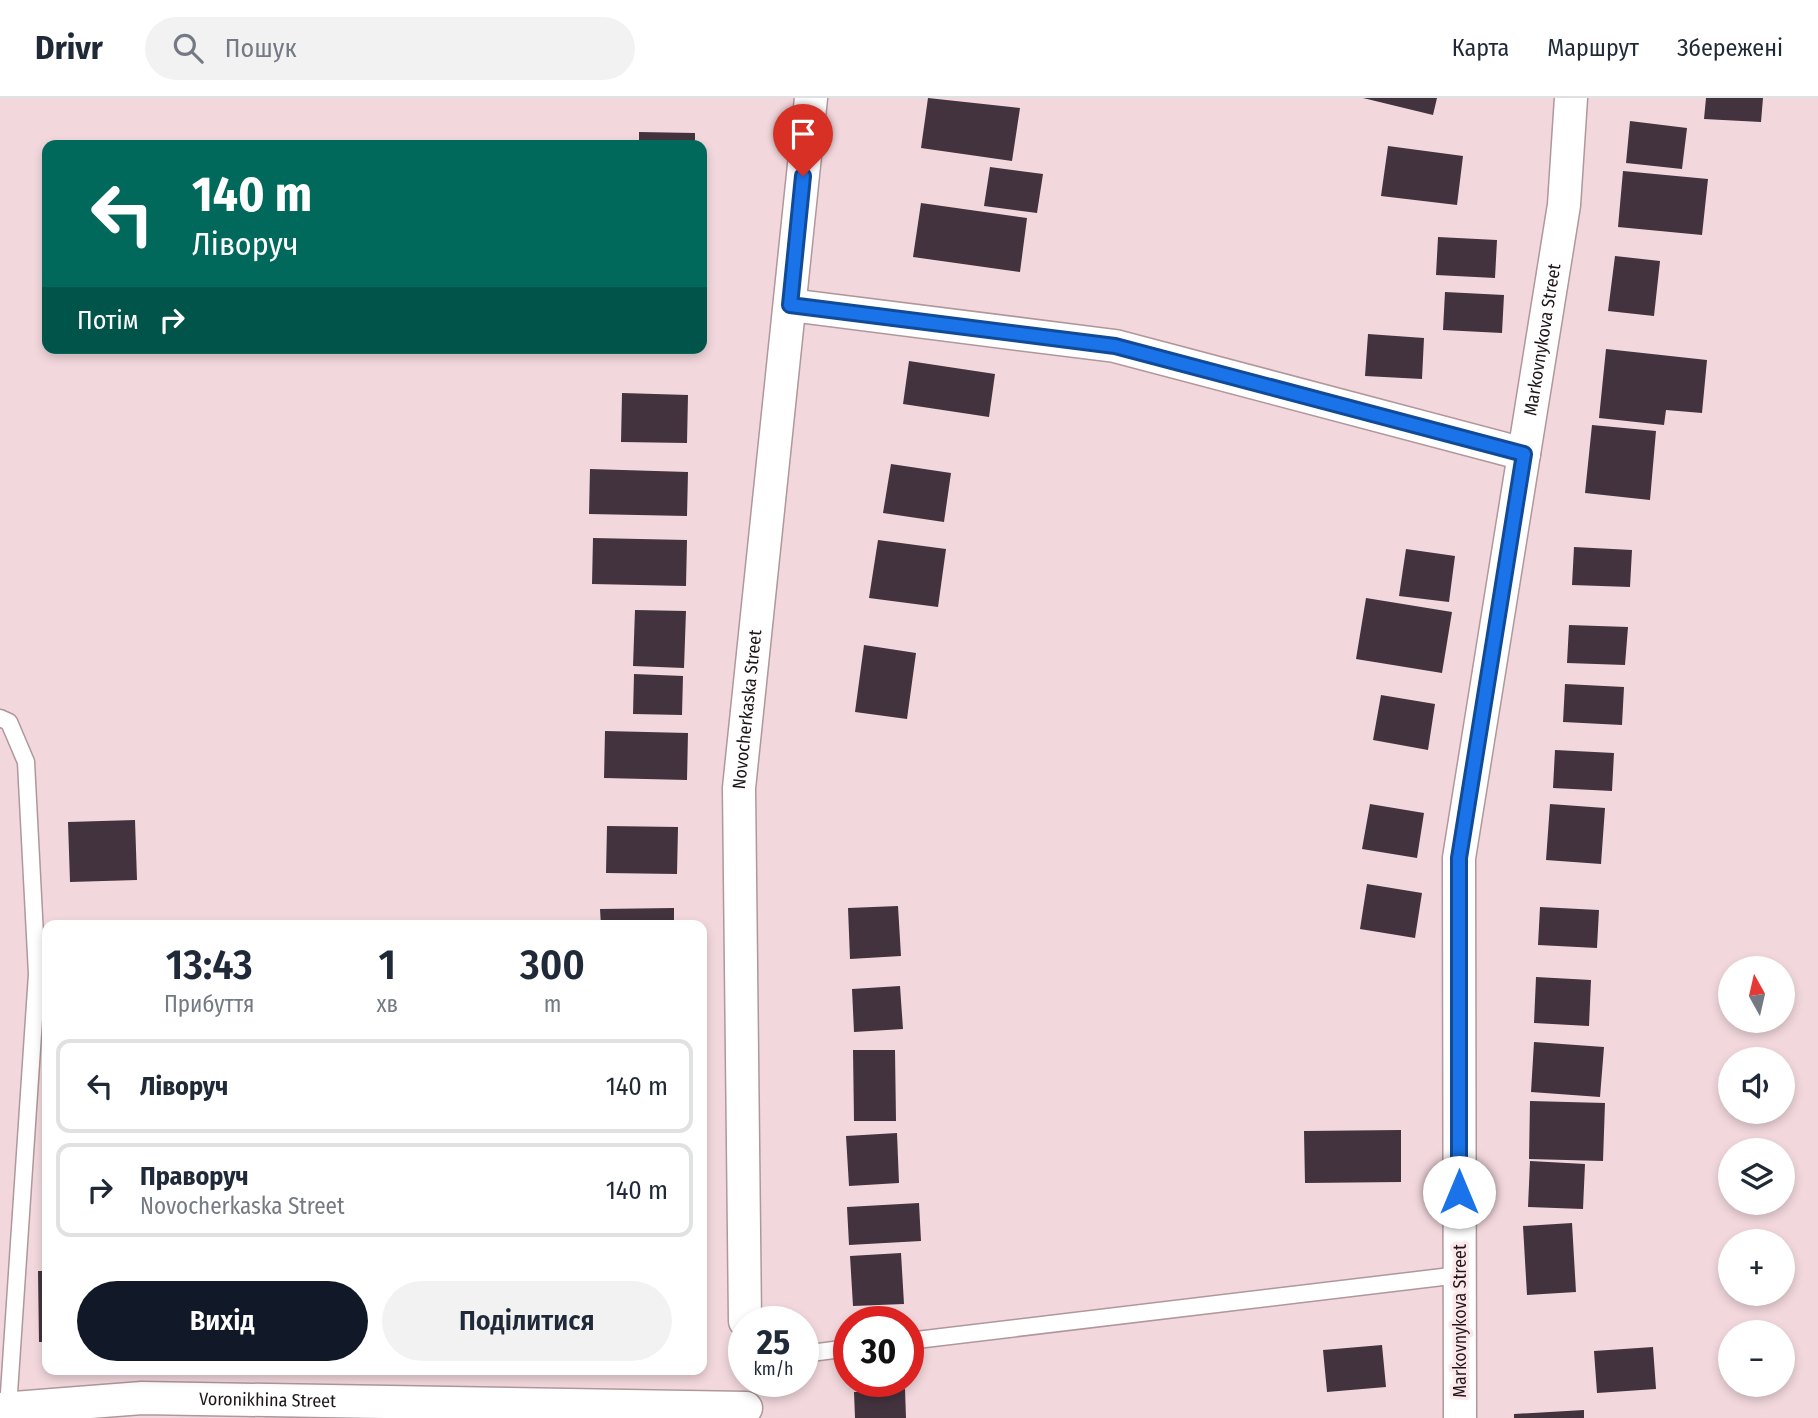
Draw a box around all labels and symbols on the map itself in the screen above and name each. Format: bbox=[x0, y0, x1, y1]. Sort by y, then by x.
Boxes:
pin bbox=[773, 104, 833, 176]
street label: Markovnykova Street bbox=[1519, 262, 1565, 417]
street label: Novocherkaska Street bbox=[728, 629, 766, 790]
north arrow bbox=[1718, 956, 1796, 1032]
position arrow bbox=[1422, 1155, 1496, 1229]
street label: Markovnykova Street bbox=[1449, 1244, 1471, 1398]
speed limit sign: 30 bbox=[833, 1306, 924, 1397]
street label: Voronikhina Street bbox=[199, 1388, 336, 1412]

